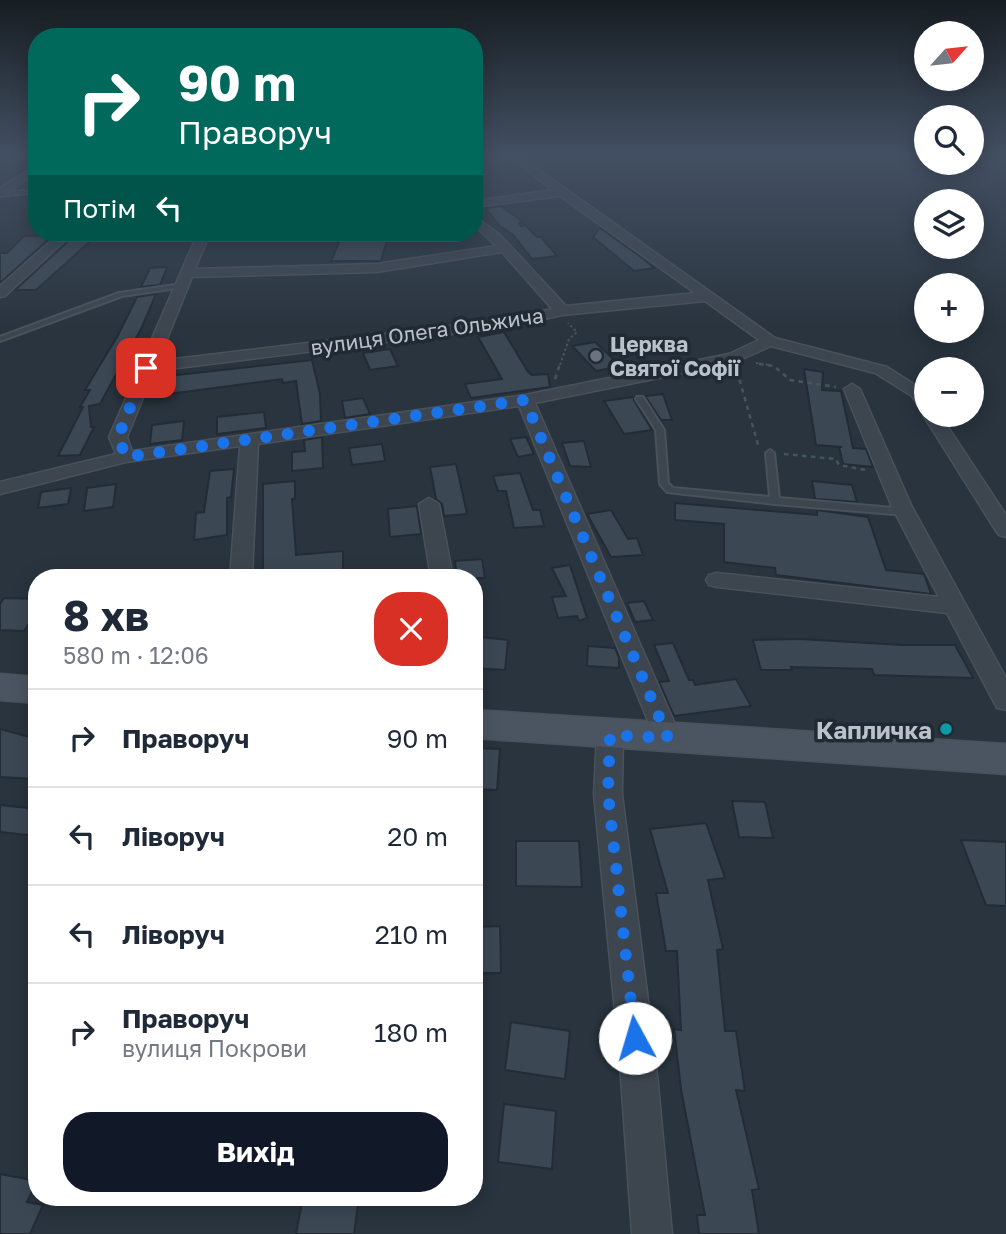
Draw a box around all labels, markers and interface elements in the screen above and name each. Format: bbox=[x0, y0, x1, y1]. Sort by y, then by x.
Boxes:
north arrow bbox=[914, 21, 984, 91]
map controls bbox=[914, 21, 984, 427]
text: 90 m bbox=[178, 53, 296, 112]
icon: right bbox=[63, 56, 154, 147]
button: search bbox=[914, 105, 984, 175]
text: Праворуч bbox=[178, 113, 332, 151]
icon: left bbox=[150, 189, 188, 227]
button: layers bbox=[914, 189, 984, 259]
text: Потім bbox=[63, 193, 136, 224]
button: + bbox=[914, 273, 984, 343]
street label: вулиця Олега Ольжича bbox=[309, 302, 545, 360]
place label: Церква Святої Софії bbox=[610, 331, 741, 381]
pin bbox=[116, 338, 176, 398]
marker: Церква Святої Софії bbox=[588, 348, 604, 364]
icon: arrive bbox=[127, 349, 165, 387]
button: − bbox=[914, 357, 984, 427]
text: 8 хв bbox=[63, 590, 149, 640]
button: close bbox=[374, 592, 448, 666]
text: 580 m · 12:06 bbox=[63, 641, 209, 669]
place label: Капличка bbox=[816, 715, 932, 744]
icon: right bbox=[63, 719, 101, 757]
marker: Капличка bbox=[938, 721, 954, 737]
text: Праворуч bbox=[122, 723, 250, 754]
text: 90 m bbox=[387, 723, 448, 754]
icon: left bbox=[63, 817, 101, 855]
text: Ліворуч bbox=[122, 821, 225, 852]
text: 20 m bbox=[387, 821, 448, 852]
icon: left bbox=[63, 915, 101, 953]
text: Ліворуч bbox=[122, 919, 225, 950]
text: 210 m bbox=[375, 919, 448, 950]
position arrow bbox=[598, 1001, 672, 1075]
text: Праворуч bbox=[122, 1003, 250, 1034]
icon: right bbox=[63, 1013, 101, 1051]
text: 180 m bbox=[374, 1017, 448, 1048]
text: вулиця Покрови bbox=[122, 1034, 307, 1062]
button: Вихід bbox=[63, 1112, 448, 1192]

